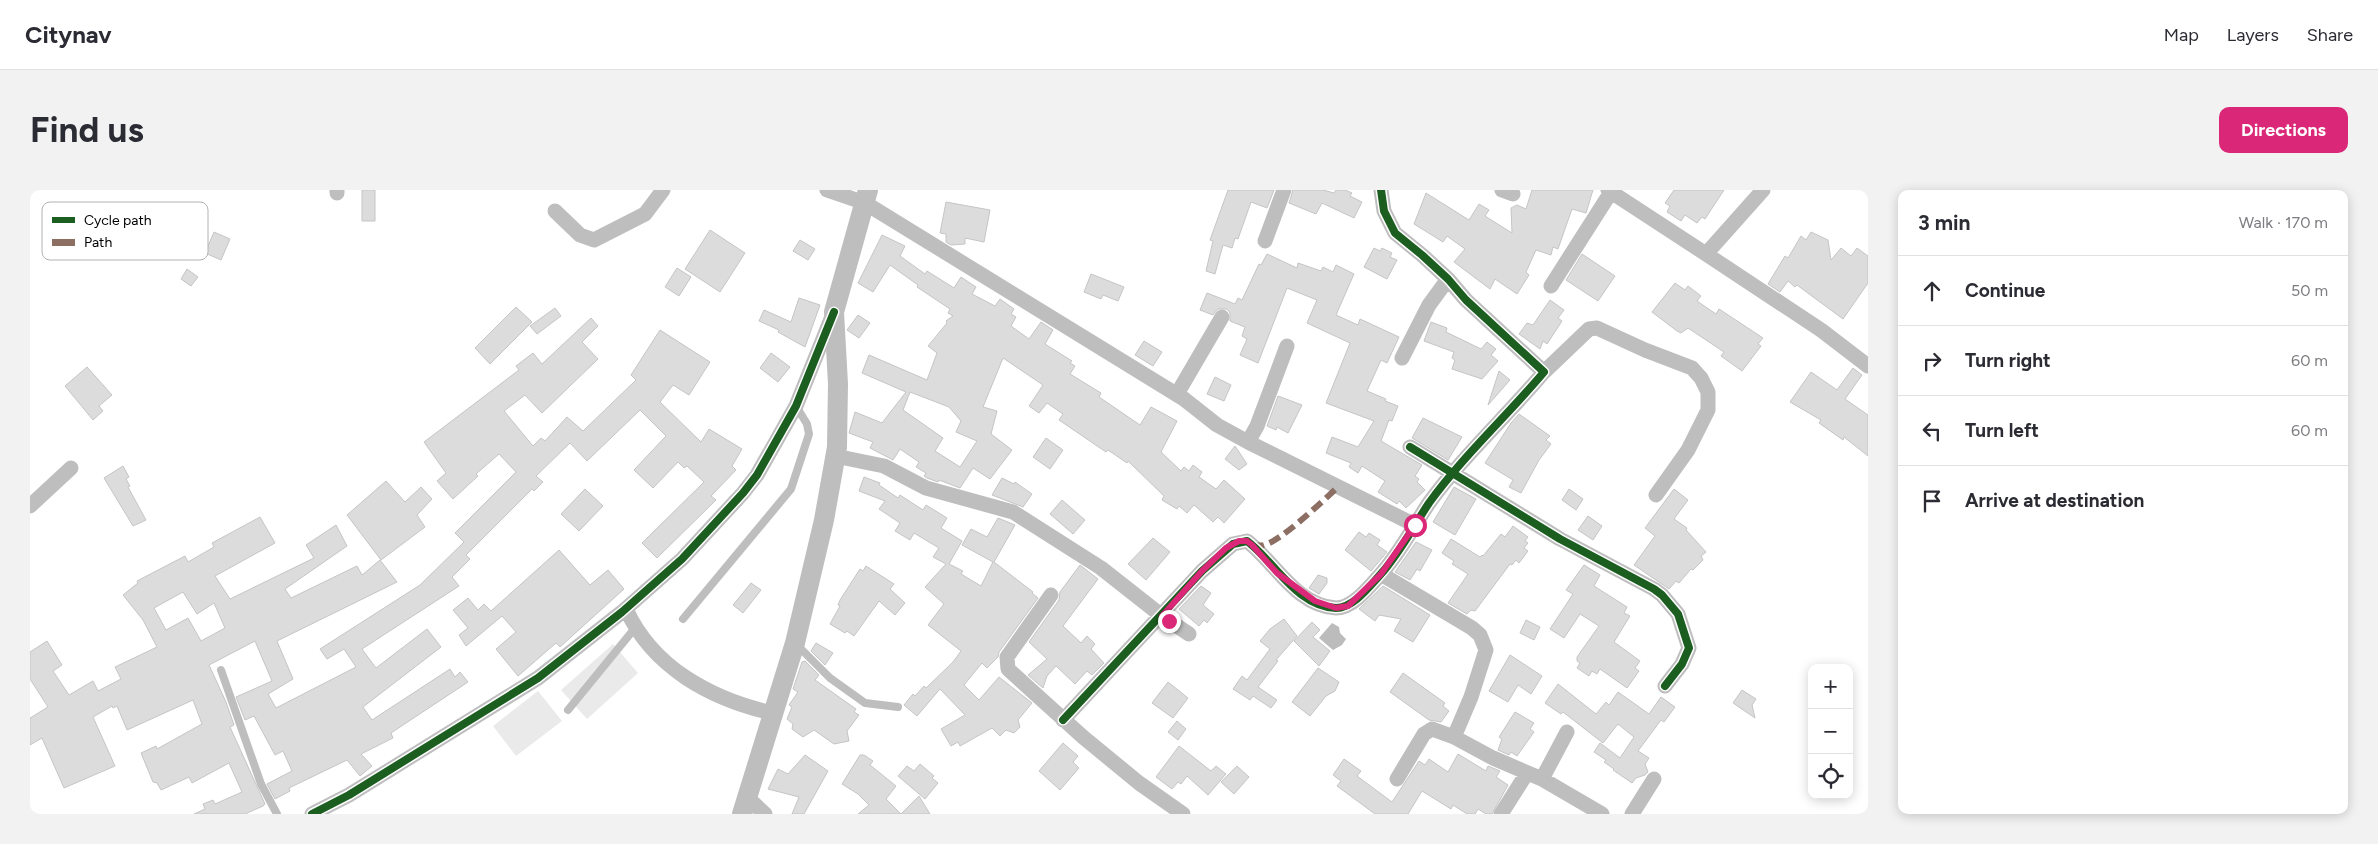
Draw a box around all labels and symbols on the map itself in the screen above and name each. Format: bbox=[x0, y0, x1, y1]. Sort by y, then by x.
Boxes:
legend bbox=[42, 202, 208, 260]
text: Cycle path bbox=[84, 212, 152, 229]
text: Path bbox=[84, 234, 112, 251]
route start bbox=[1404, 514, 1427, 537]
route end bbox=[1158, 610, 1181, 633]

